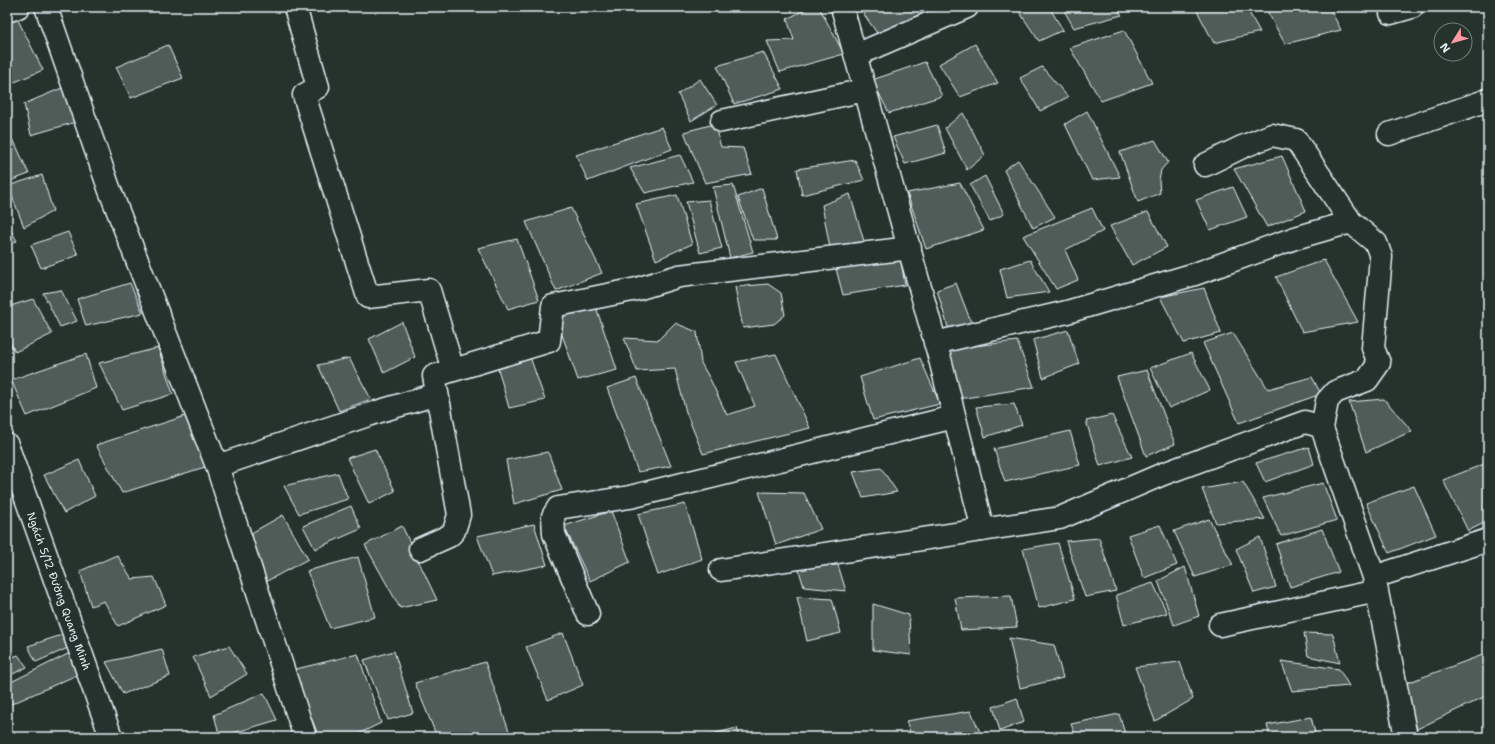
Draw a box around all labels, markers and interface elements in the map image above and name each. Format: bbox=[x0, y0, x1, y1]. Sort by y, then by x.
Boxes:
north arrow bbox=[1433, 22, 1473, 62]
text: N bbox=[1437, 39, 1454, 56]
street label: Ngách 5/12 Đường Quang Minh bbox=[23, 510, 94, 672]

